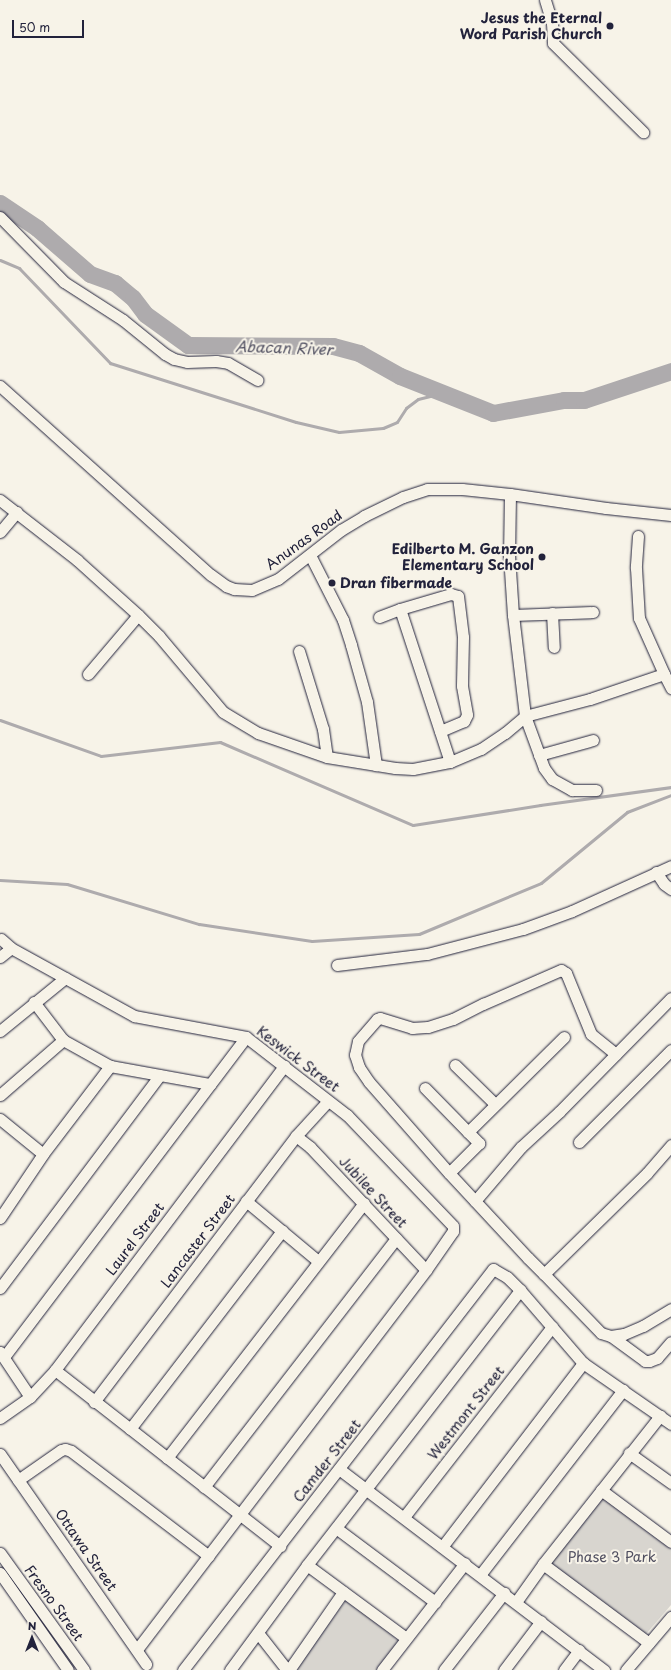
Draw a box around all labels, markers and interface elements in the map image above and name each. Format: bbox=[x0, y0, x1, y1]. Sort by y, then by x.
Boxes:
place label: Jesus the Eternal Word Parish Church bbox=[459, 10, 602, 42]
scale bar bbox=[14, 12, 86, 38]
text: 50 m bbox=[19, 18, 50, 36]
marker: Jesus the Eternal Word Parish Church bbox=[605, 21, 615, 31]
water label: Abacan River bbox=[235, 336, 333, 358]
street label: Anunas Road bbox=[263, 507, 345, 573]
place label: Edilberto M. Ganzon Elementary School bbox=[391, 541, 534, 574]
marker: Edilberto M. Ganzon Elementary School bbox=[537, 552, 547, 562]
place label: Dran fibermade bbox=[340, 575, 452, 591]
marker: Dran fibermade bbox=[327, 578, 337, 588]
street label: Keswick Street bbox=[253, 1022, 343, 1096]
street label: Jubilee Street bbox=[335, 1152, 411, 1232]
street label: Lancaster Street bbox=[157, 1191, 239, 1291]
street label: Laurel Street bbox=[102, 1199, 168, 1279]
street label: Westmont Street bbox=[424, 1363, 508, 1463]
street label: Camder Street bbox=[290, 1416, 364, 1506]
street label: Ottawa Street bbox=[52, 1506, 120, 1594]
park label: Phase 3 Park bbox=[568, 1549, 656, 1565]
street label: Fresno Street bbox=[21, 1562, 87, 1644]
text: N bbox=[28, 1617, 36, 1634]
north arrow bbox=[12, 1618, 52, 1658]

